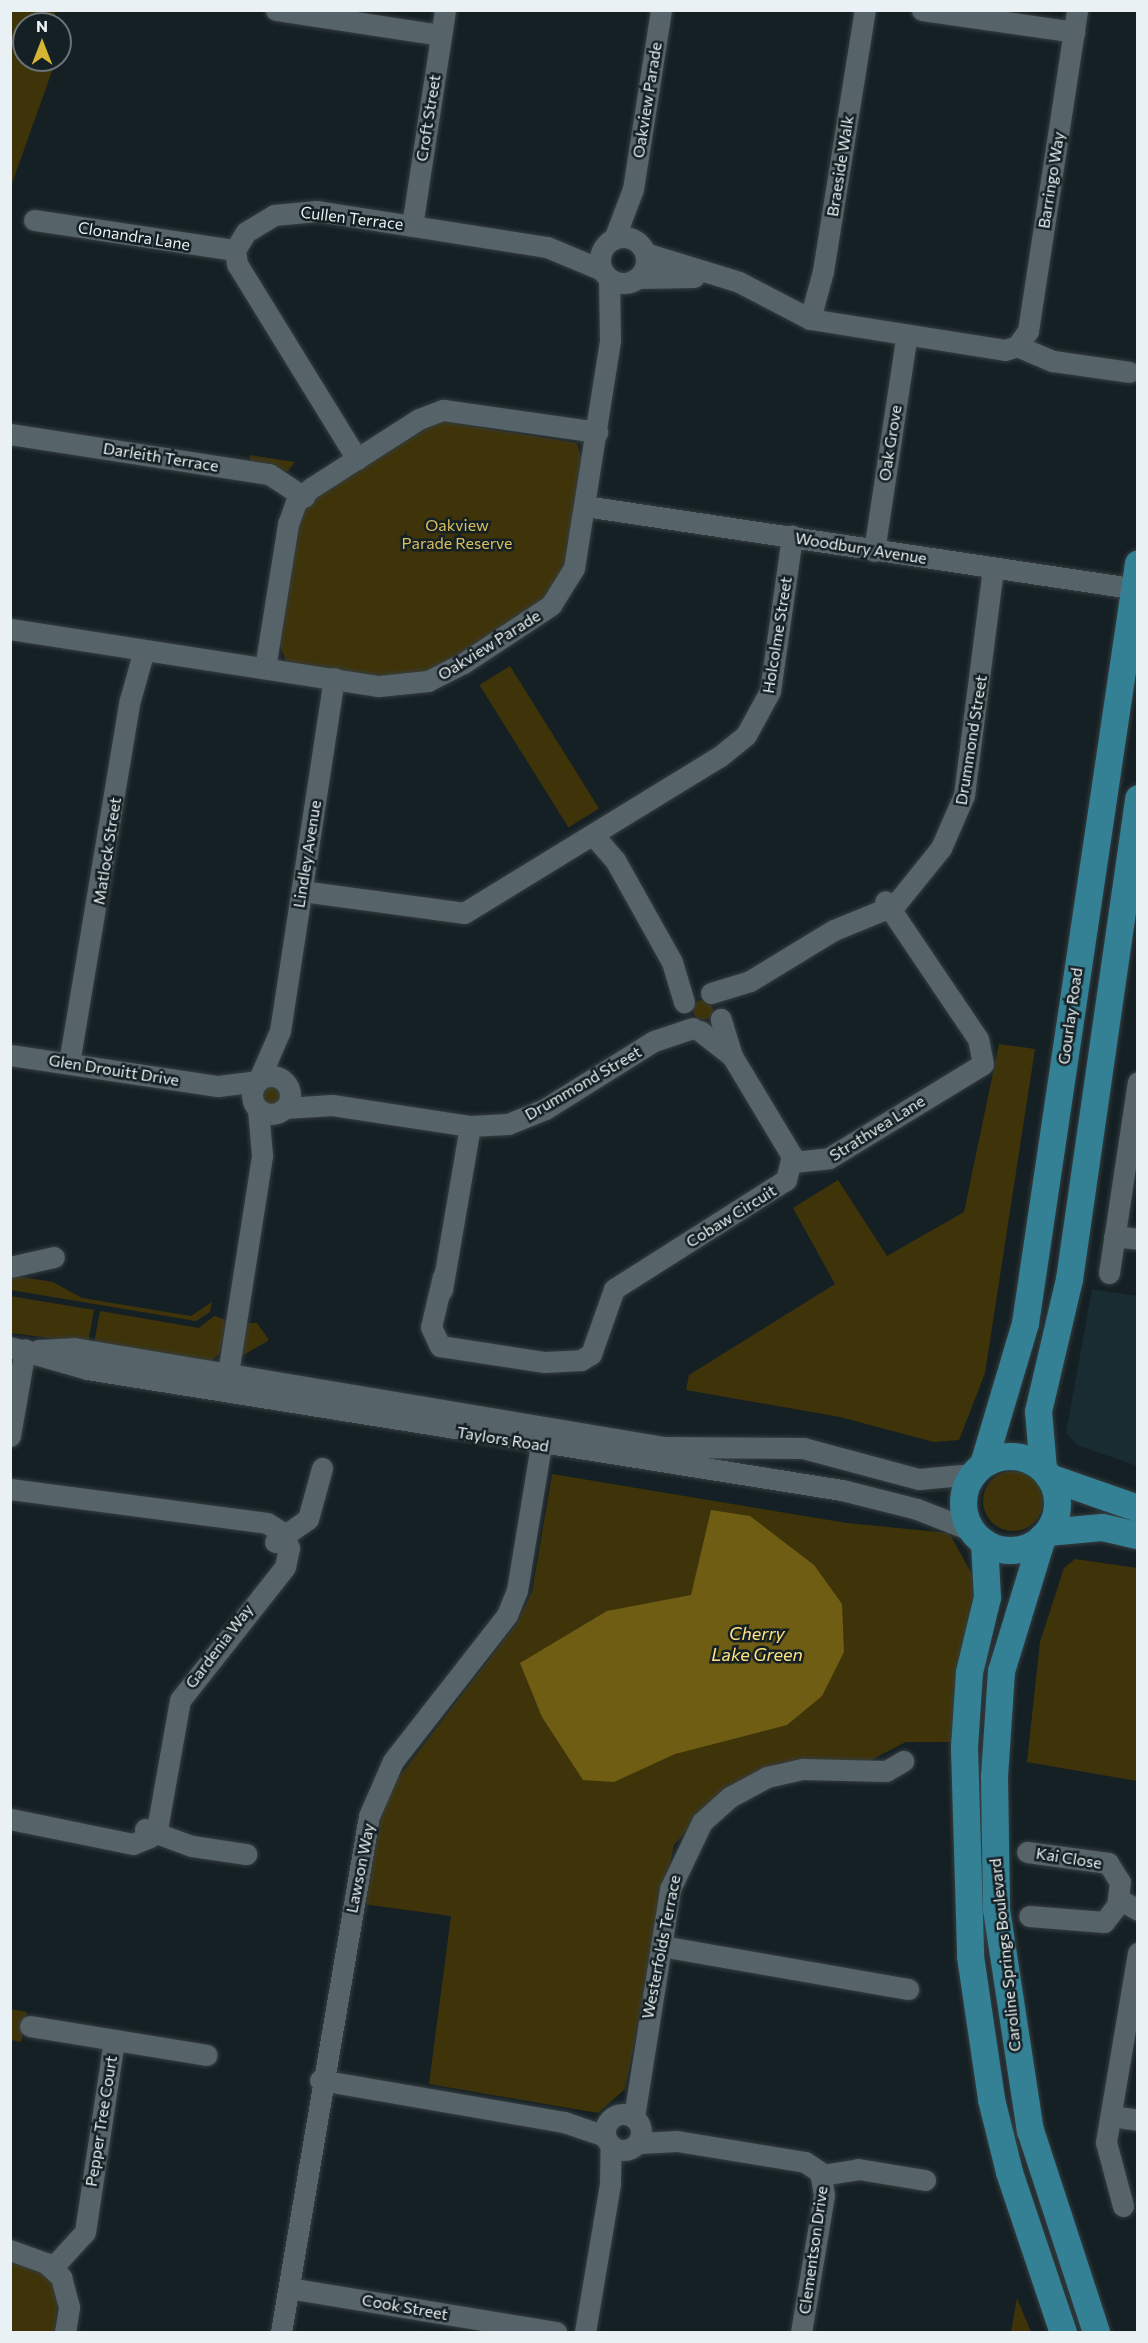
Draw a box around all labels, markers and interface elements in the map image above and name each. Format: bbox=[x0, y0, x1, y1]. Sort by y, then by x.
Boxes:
north arrow bbox=[12, 12, 72, 72]
text: N bbox=[36, 16, 48, 35]
street label: Oakview Parade bbox=[628, 41, 666, 159]
street label: Croft Street bbox=[412, 73, 444, 163]
street label: Braeside Walk bbox=[823, 114, 857, 218]
street label: Barringo Way bbox=[1034, 130, 1068, 230]
street label: Cullen Terrace bbox=[299, 202, 405, 234]
street label: Clonandra Lane bbox=[77, 218, 191, 254]
street label: Oak Grove bbox=[875, 404, 905, 482]
street label: Darleith Terrace bbox=[102, 438, 220, 476]
park label: Oakview Parade Reserve bbox=[402, 515, 512, 553]
street label: Woodbury Avenue bbox=[794, 528, 928, 568]
street label: Holcolme Street bbox=[758, 575, 796, 695]
street label: Oakview Parade bbox=[434, 606, 544, 684]
street label: Drummond Street bbox=[951, 674, 991, 806]
street label: Matlock Street bbox=[89, 796, 125, 906]
street label: Lindley Avenue bbox=[289, 799, 325, 909]
street label: Gourlay Road bbox=[1054, 966, 1086, 1066]
street label: Drummond Street bbox=[521, 1042, 645, 1124]
street label: Glen Drouitt Drive bbox=[47, 1050, 181, 1090]
street label: Strathvea Lane bbox=[826, 1091, 928, 1165]
street label: Cobaw Circuit bbox=[682, 1181, 780, 1251]
street label: Taylors Road bbox=[456, 1422, 550, 1456]
street label: Gardenia Way bbox=[181, 1600, 257, 1692]
water label: Cherry Lake Green bbox=[711, 1623, 803, 1666]
street label: Lawson Way bbox=[342, 1821, 378, 1915]
street label: Kai Close bbox=[1035, 1843, 1103, 1873]
street label: Caroline Springs Boulevard bbox=[985, 1857, 1025, 2053]
street label: Westerfolds Terrace bbox=[638, 1873, 684, 2021]
street label: Pepper Tree Court bbox=[81, 2054, 121, 2188]
street label: Clementson Drive bbox=[794, 2185, 832, 2315]
street label: Cook Street bbox=[360, 2290, 450, 2324]

